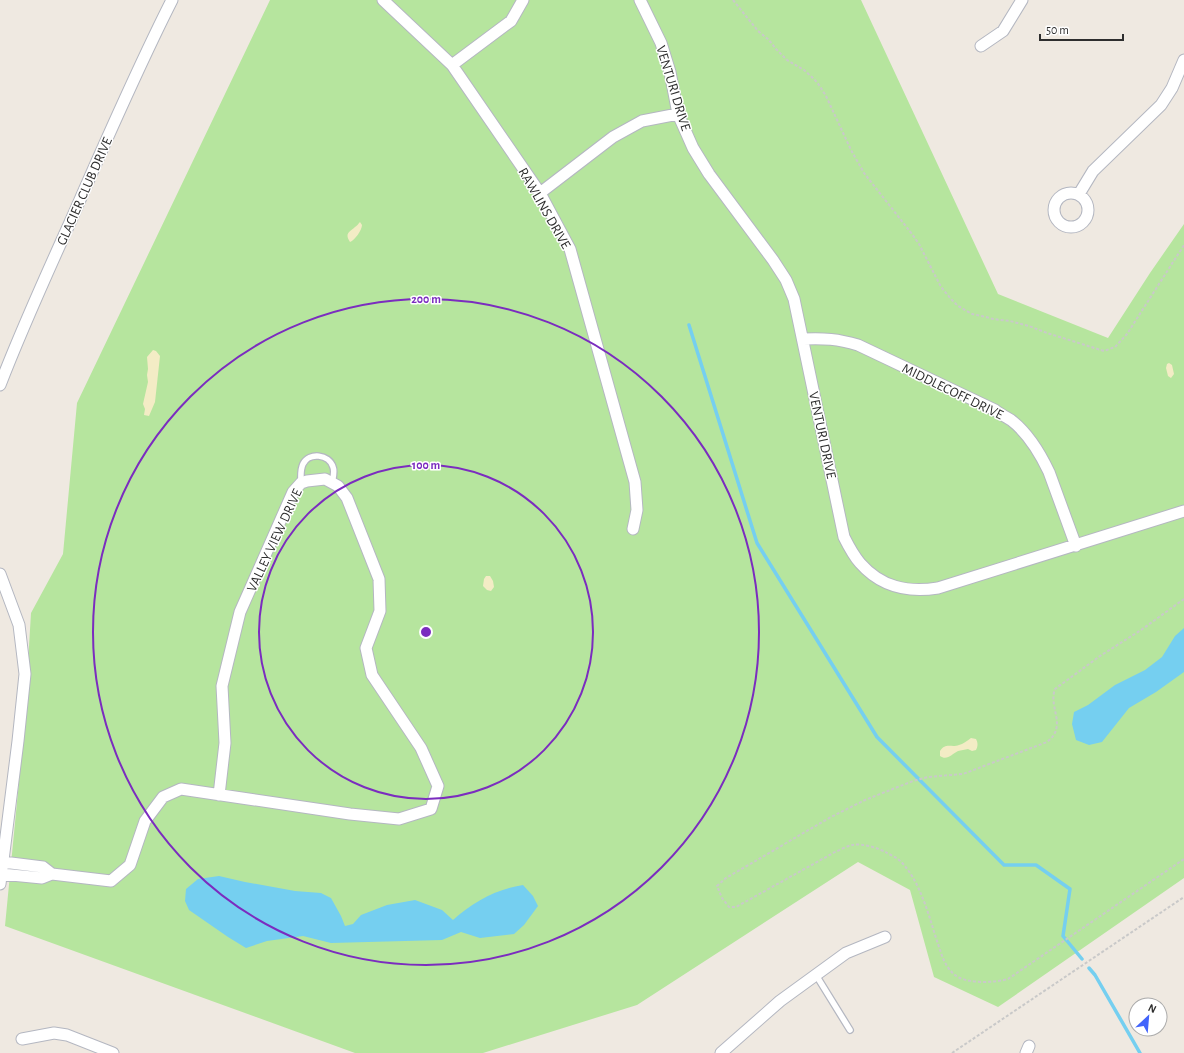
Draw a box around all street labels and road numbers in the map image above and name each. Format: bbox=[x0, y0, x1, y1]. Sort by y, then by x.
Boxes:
street label: VENTURI DRIVE bbox=[653, 44, 693, 133]
street label: GLACIER CLUB DRIVE bbox=[55, 135, 115, 248]
street label: RAWLINS DRIVE bbox=[515, 166, 573, 252]
street label: MIDDLECOFF DRIVE bbox=[900, 361, 1006, 423]
street label: VENTURI DRIVE bbox=[806, 390, 838, 480]
street label: VALLEY VIEW DRIVE bbox=[245, 487, 305, 594]

